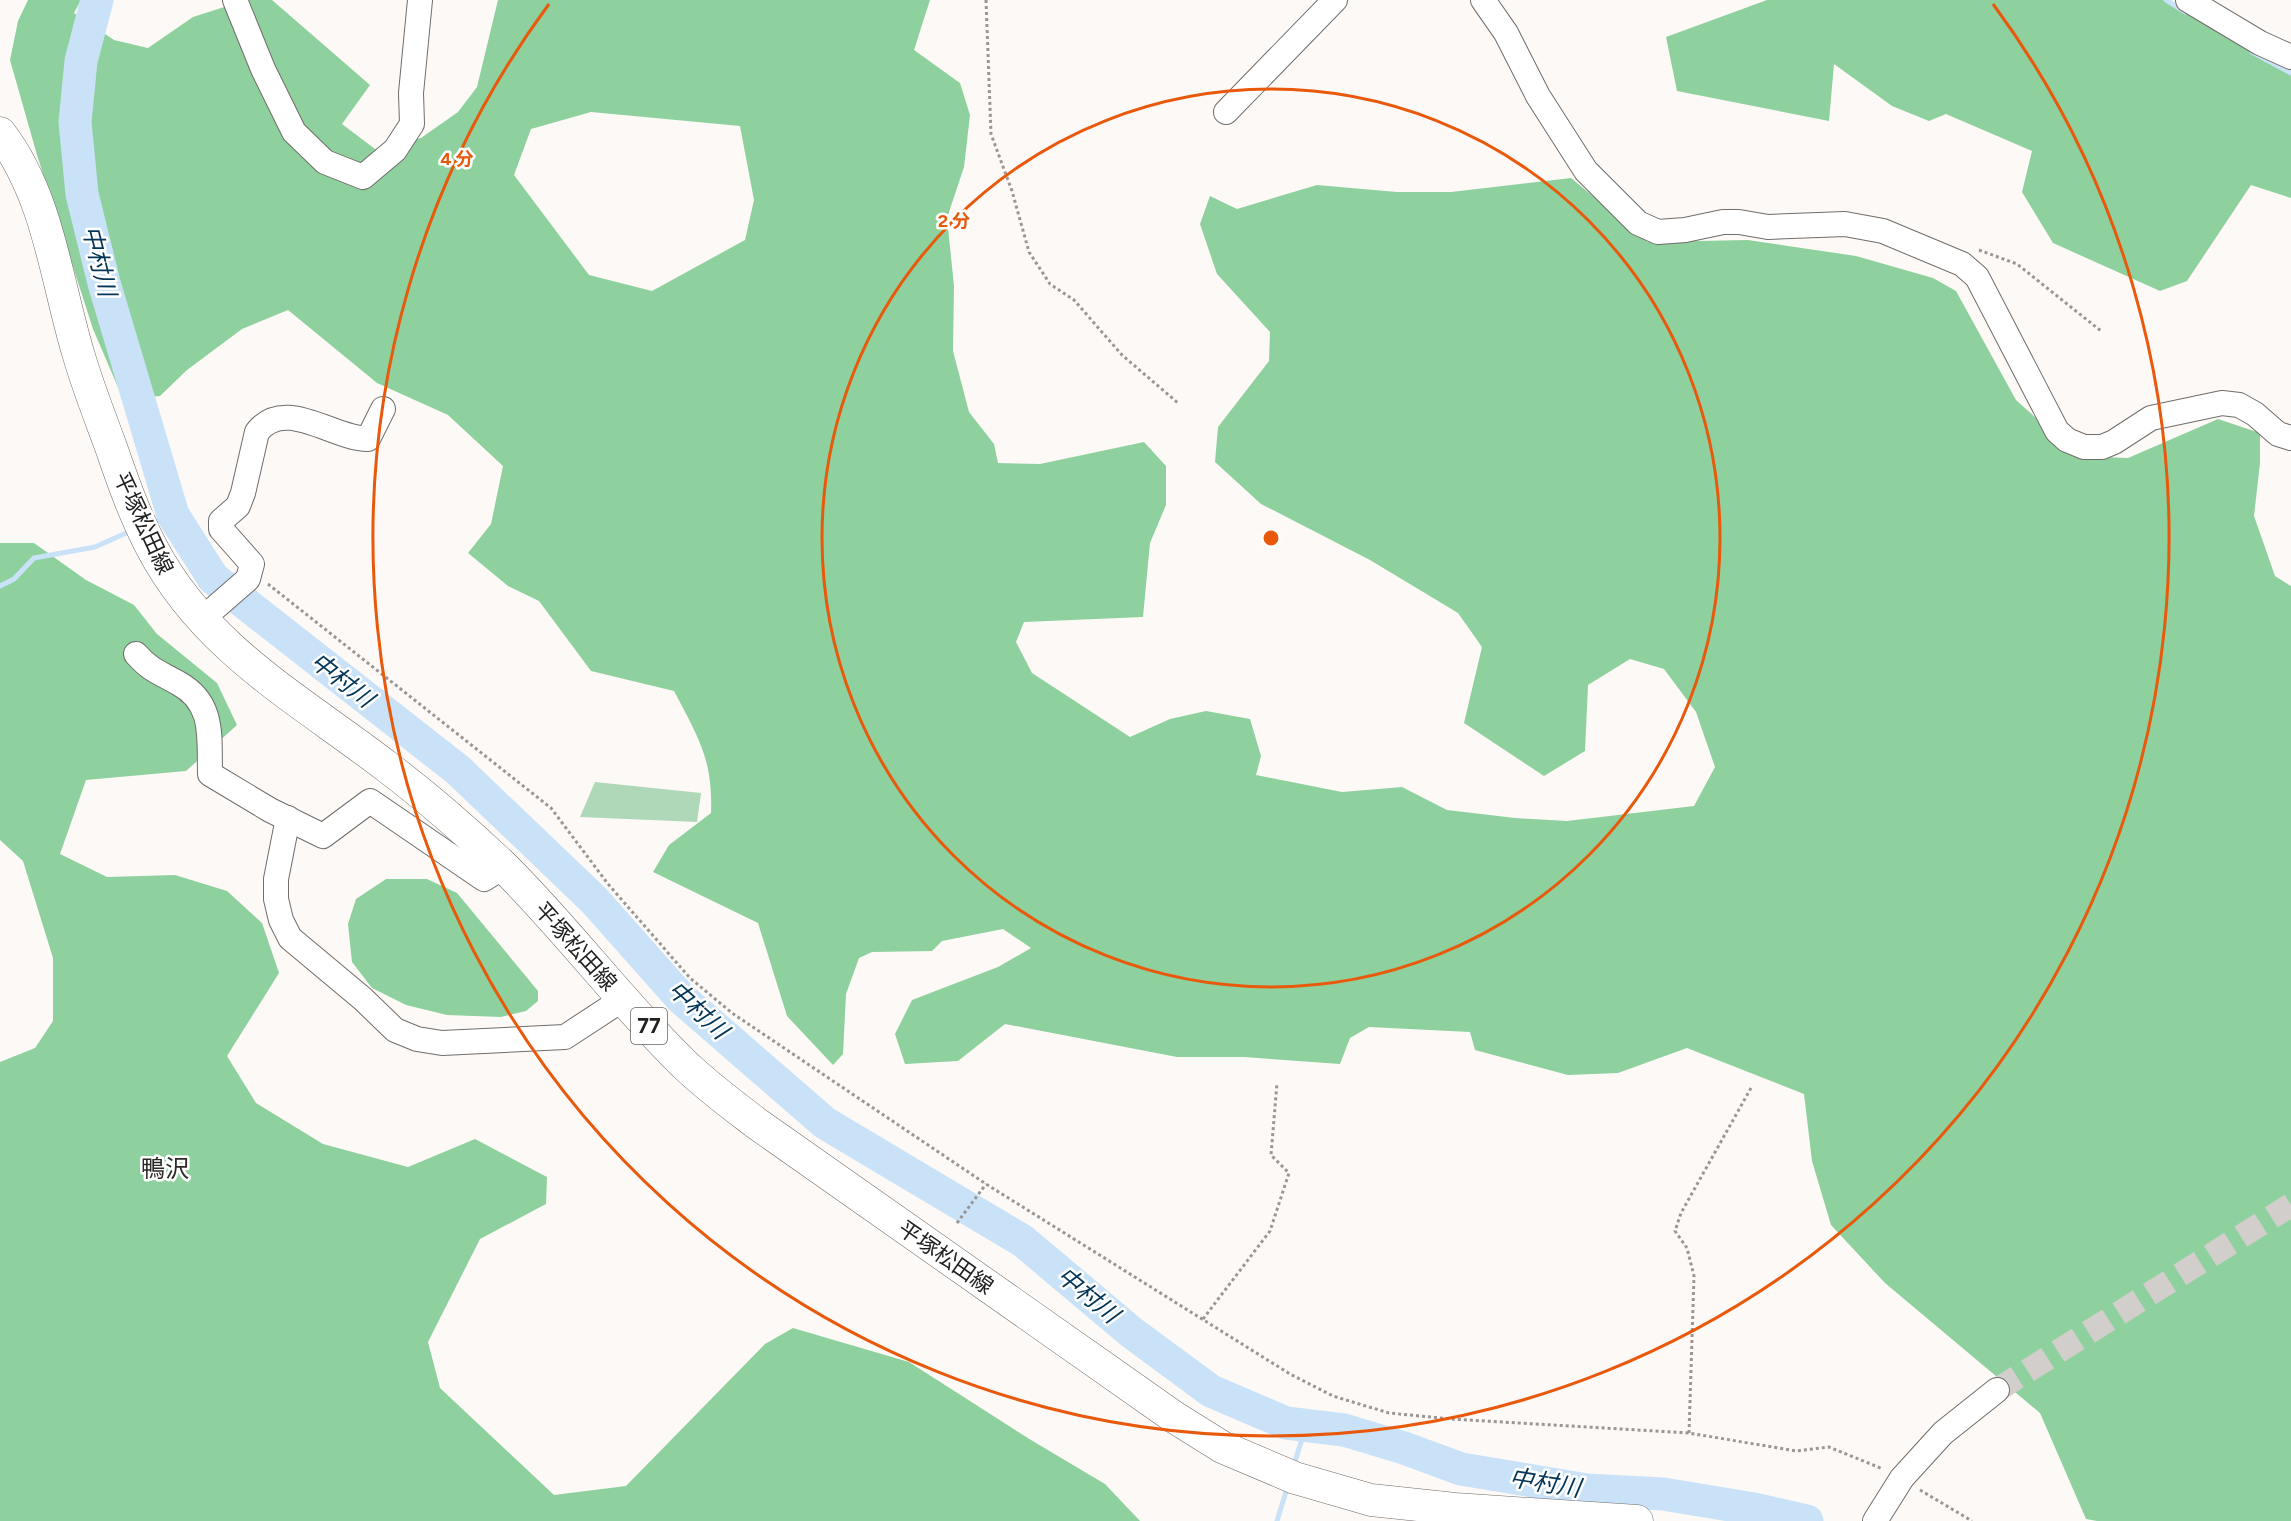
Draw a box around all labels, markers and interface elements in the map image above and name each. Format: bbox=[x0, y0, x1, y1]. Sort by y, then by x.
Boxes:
text: 4 分 bbox=[440, 148, 474, 170]
text: 2 分 bbox=[938, 210, 970, 232]
water label: 中村川 bbox=[77, 222, 123, 302]
street label: 平塚松田線 bbox=[108, 468, 179, 579]
centre of rings bbox=[1261, 528, 1281, 548]
water label: 中村川 bbox=[305, 646, 382, 715]
street label: 平塚松田線 bbox=[529, 896, 622, 996]
water label: 中村川 bbox=[662, 974, 737, 1047]
road number: 77 bbox=[631, 1008, 667, 1044]
district label: 鴨沢 bbox=[141, 1154, 189, 1183]
street label: 平塚松田線 bbox=[893, 1215, 999, 1300]
water label: 中村川 bbox=[1051, 1260, 1128, 1331]
water label: 中村川 bbox=[1507, 1463, 1586, 1503]

